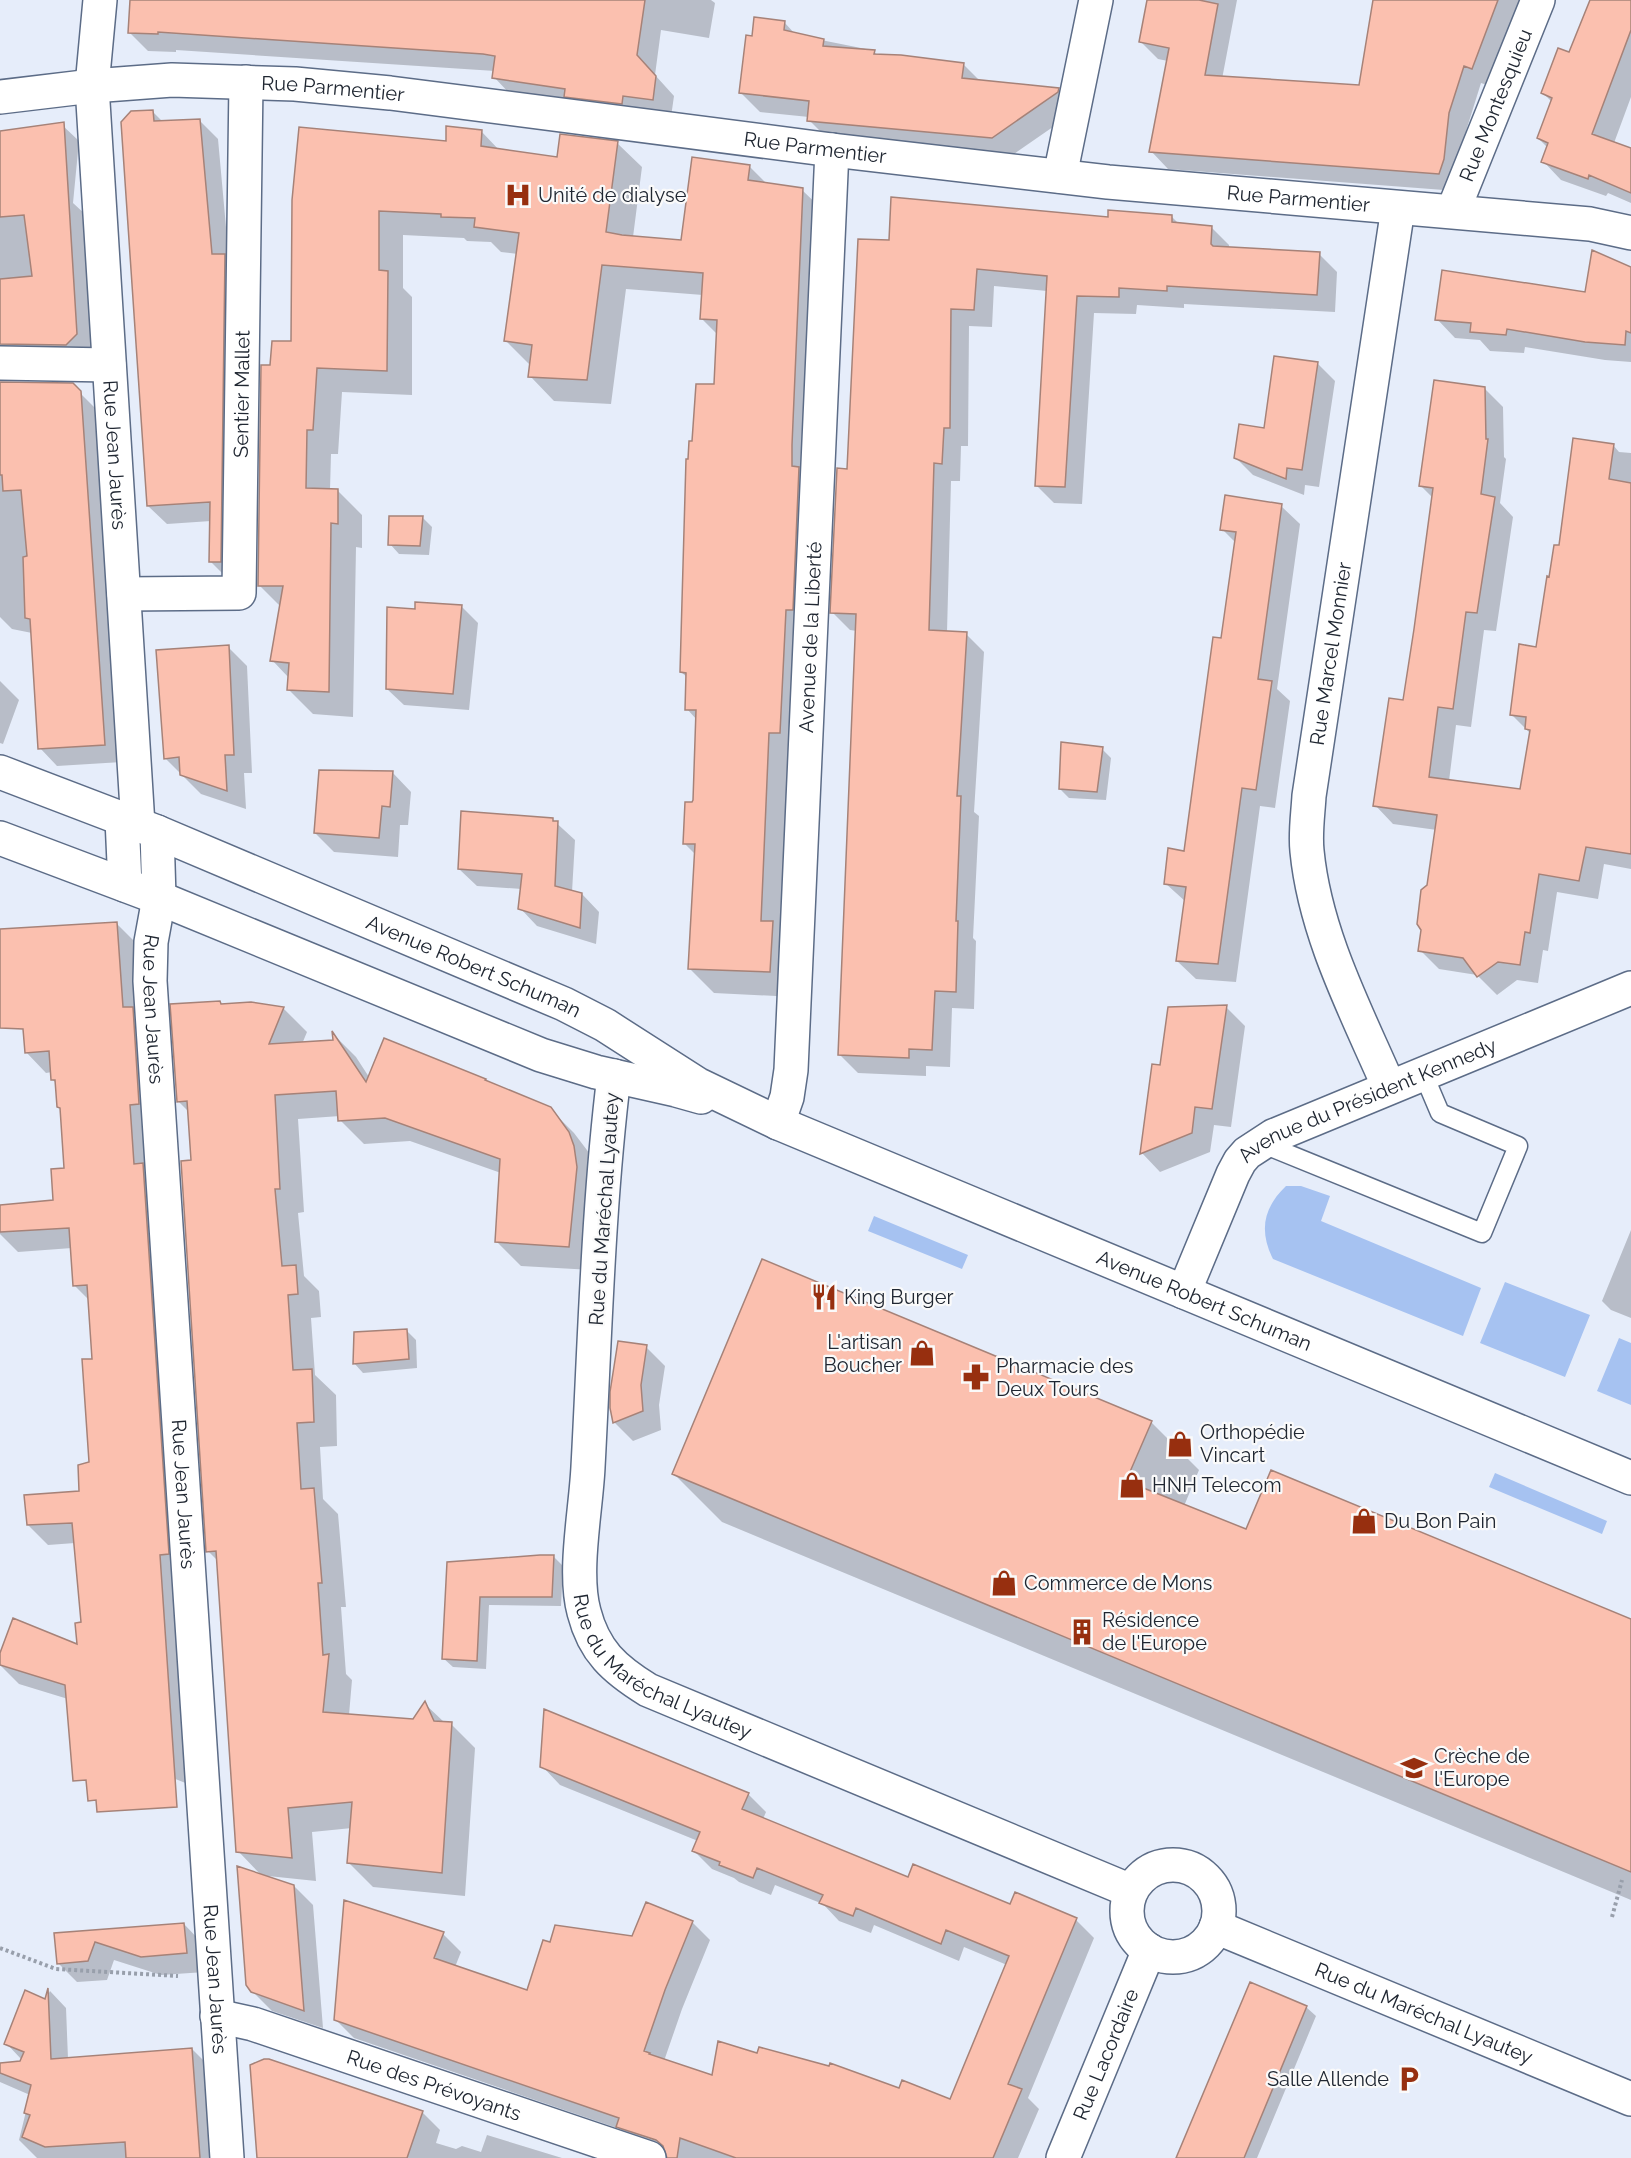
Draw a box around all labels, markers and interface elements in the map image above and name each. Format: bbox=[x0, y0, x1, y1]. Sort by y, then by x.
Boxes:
street label: Rue Montesquieu bbox=[1454, 25, 1537, 185]
street label: Rue Parmentier bbox=[261, 71, 406, 107]
street label: Rue Parmentier bbox=[742, 127, 888, 168]
hospital icon: Unité de dialyse bbox=[503, 180, 533, 210]
street label: Rue Parmentier bbox=[1226, 180, 1371, 217]
place label: Unité de dialyse bbox=[538, 183, 687, 207]
street label: Sentier Mallet bbox=[229, 330, 255, 458]
street label: Rue Jean Jaurès bbox=[98, 379, 132, 530]
street label: Avenue de la Liberté bbox=[794, 541, 827, 733]
street label: Rue Marcel Monnier bbox=[1305, 560, 1356, 747]
street label: Avenue Robert Schuman bbox=[363, 910, 585, 1023]
street label: Rue Jean Jaurès bbox=[138, 932, 169, 1085]
street label: Avenue du Président Kennedy bbox=[1233, 1033, 1500, 1167]
street label: Rue du Maréchal Lyautey bbox=[584, 1092, 624, 1326]
street label: Avenue Robert Schuman bbox=[1093, 1245, 1315, 1356]
restaurant icon: King Burger bbox=[809, 1282, 839, 1312]
place label: King Burger bbox=[844, 1285, 953, 1309]
place label: L'artisan Boucher bbox=[824, 1330, 902, 1377]
shop icon: L'artisan Boucher bbox=[907, 1338, 937, 1368]
place label: Pharmacie des Deux Tours bbox=[996, 1354, 1133, 1401]
pharmacy icon: Pharmacie des Deux Tours bbox=[961, 1362, 991, 1392]
street label: Rue Jean Jaurès bbox=[167, 1419, 200, 1570]
place label: Orthopédie Vincart bbox=[1200, 1420, 1305, 1467]
shop icon: Orthopédie Vincart bbox=[1165, 1429, 1195, 1459]
shop icon: HNH Telecom bbox=[1117, 1470, 1147, 1500]
place label: HNH Telecom bbox=[1152, 1473, 1282, 1497]
shop icon: Du Bon Pain bbox=[1349, 1506, 1379, 1536]
place label: Du Bon Pain bbox=[1384, 1509, 1497, 1533]
shop icon: Commerce de Mons bbox=[989, 1568, 1019, 1598]
place label: Commerce de Mons bbox=[1024, 1571, 1212, 1595]
street label: Rue du Maréchal Lyautey bbox=[569, 1592, 755, 1744]
place label: Résidence de l'Europe bbox=[1102, 1608, 1207, 1655]
building icon: Résidence de l'Europe bbox=[1067, 1617, 1097, 1647]
place label: Crèche de l'Europe bbox=[1434, 1744, 1530, 1791]
school or university icon: Crèche de l'Europe bbox=[1399, 1753, 1429, 1783]
street label: Rue Jean Jaurès bbox=[198, 1904, 232, 2055]
street label: Rue du Maréchal Lyautey bbox=[1311, 1957, 1537, 2069]
street label: Rue Lacordaire bbox=[1068, 1985, 1144, 2124]
street label: Rue des Prévoyants bbox=[344, 2045, 524, 2126]
parking icon: Salle Allende bbox=[1394, 2064, 1424, 2094]
place label: Salle Allende bbox=[1267, 2067, 1389, 2091]

